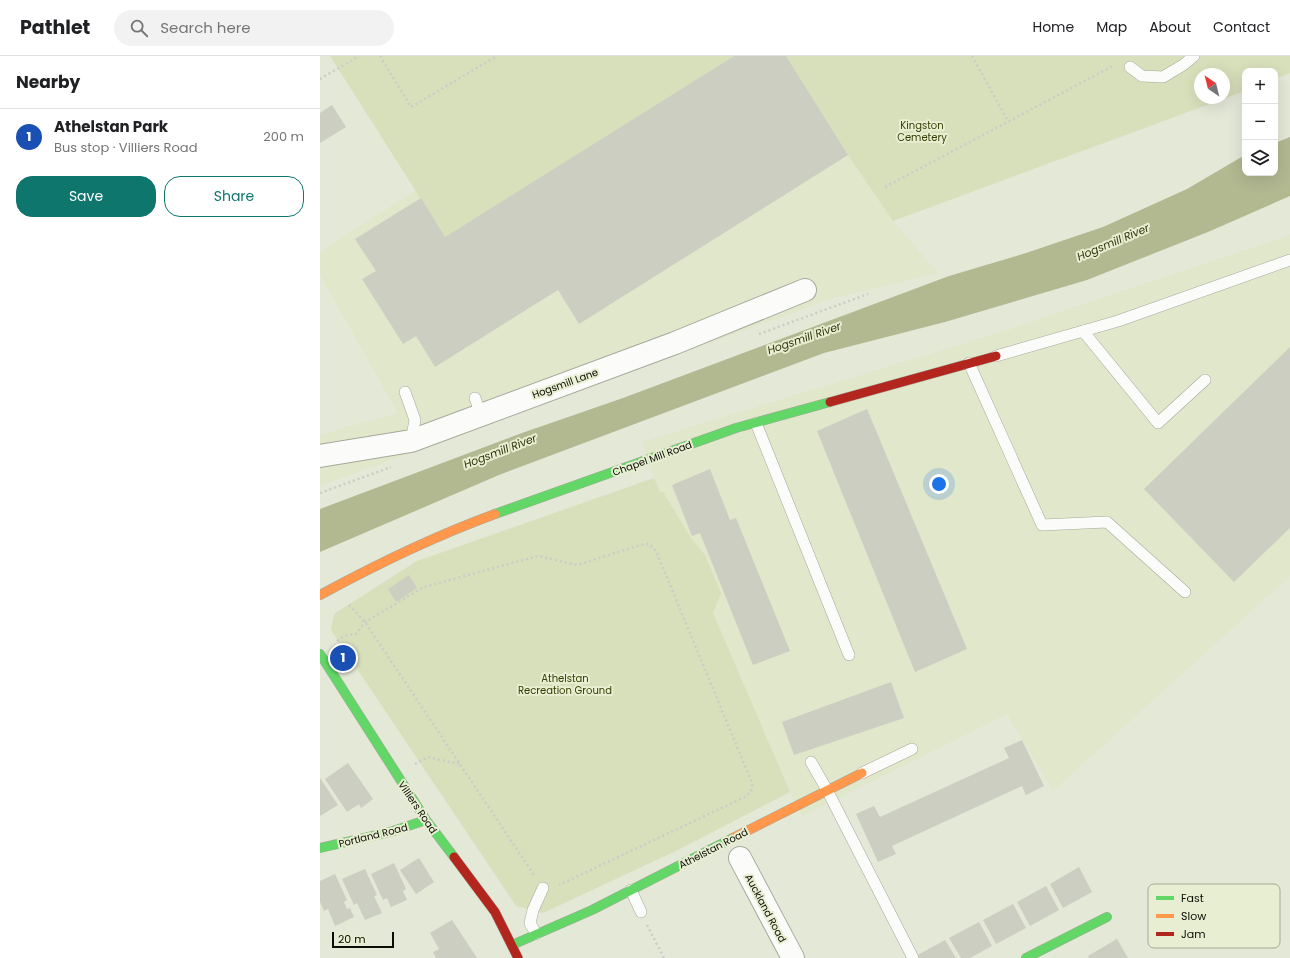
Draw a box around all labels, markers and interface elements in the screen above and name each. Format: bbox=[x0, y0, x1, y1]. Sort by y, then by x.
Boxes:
search box bbox=[114, 10, 394, 46]
text: Pathlet bbox=[20, 14, 90, 41]
icon: search bbox=[128, 17, 150, 39]
text: Search here bbox=[160, 17, 251, 38]
text: Home bbox=[1032, 17, 1074, 37]
text: Map bbox=[1096, 17, 1127, 37]
text: About bbox=[1149, 17, 1191, 37]
text: Contact bbox=[1213, 17, 1270, 37]
north arrow bbox=[1194, 68, 1230, 104]
map controls bbox=[1242, 68, 1278, 176]
button: + bbox=[1242, 68, 1278, 104]
text: Nearby bbox=[16, 70, 80, 94]
button: − bbox=[1242, 104, 1278, 140]
text: Athelstan Park bbox=[54, 116, 168, 137]
park label: Kingston Cemetery bbox=[897, 118, 947, 145]
text: 1 bbox=[27, 127, 31, 146]
text: 200 m bbox=[263, 127, 304, 146]
text: Bus stop · Villiers Road bbox=[54, 138, 197, 157]
button: layers bbox=[1242, 140, 1278, 176]
button: Save bbox=[16, 176, 156, 217]
button: Share bbox=[164, 176, 304, 217]
water label: Hogsmill River bbox=[1074, 219, 1152, 264]
water label: Hogsmill River bbox=[765, 318, 844, 358]
street label: Hogsmill Lane bbox=[530, 365, 600, 402]
water label: Hogsmill River bbox=[461, 429, 540, 472]
street label: Chapel Mill Road bbox=[610, 437, 694, 480]
your location bbox=[929, 474, 949, 494]
pin: 1 bbox=[330, 643, 356, 673]
park label: Athelstan Recreation Ground bbox=[518, 671, 612, 698]
street label: Villiers Road bbox=[394, 778, 441, 837]
street label: Portland Road bbox=[337, 820, 409, 851]
street label: Athelstan Road bbox=[676, 824, 751, 872]
street label: Auckland Road bbox=[741, 871, 790, 945]
legend bbox=[1148, 884, 1280, 948]
text: Fast bbox=[1181, 890, 1204, 906]
text: Slow bbox=[1181, 908, 1206, 924]
text: Jam bbox=[1181, 926, 1206, 942]
scale bar bbox=[332, 930, 394, 949]
text: 20 m bbox=[338, 931, 366, 947]

